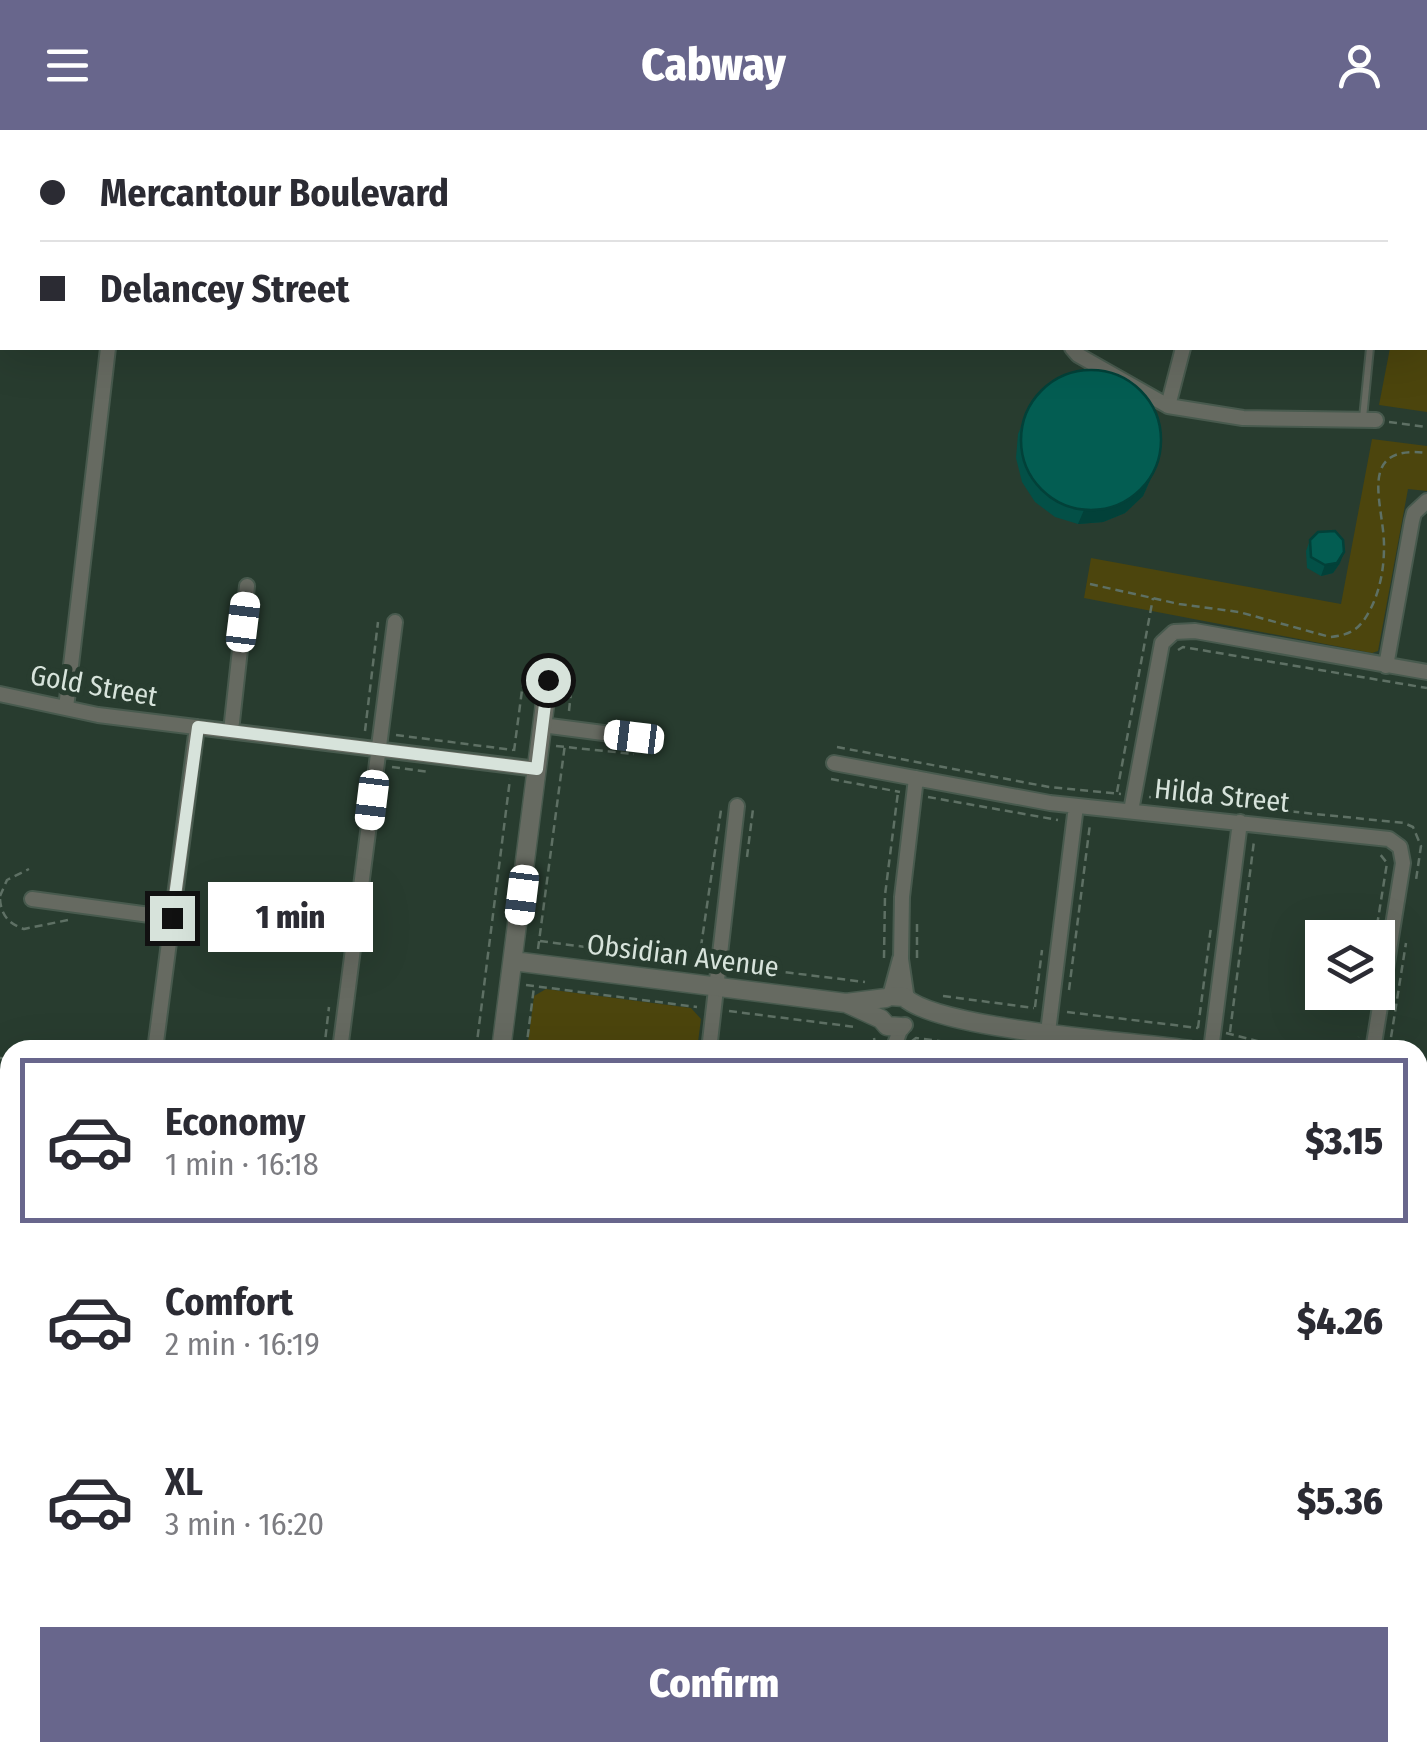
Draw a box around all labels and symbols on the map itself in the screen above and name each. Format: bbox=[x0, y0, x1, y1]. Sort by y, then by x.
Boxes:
car bbox=[224, 590, 262, 654]
street label: Gold Street bbox=[28, 658, 161, 713]
route start bbox=[526, 658, 571, 703]
car bbox=[602, 718, 666, 756]
car bbox=[353, 768, 391, 832]
street label: Hilda Street bbox=[1153, 772, 1292, 819]
car bbox=[503, 863, 541, 927]
callout: 1 min bbox=[207, 883, 372, 953]
route end bbox=[150, 896, 195, 941]
street label: Obsidian Avenue bbox=[585, 927, 781, 984]

